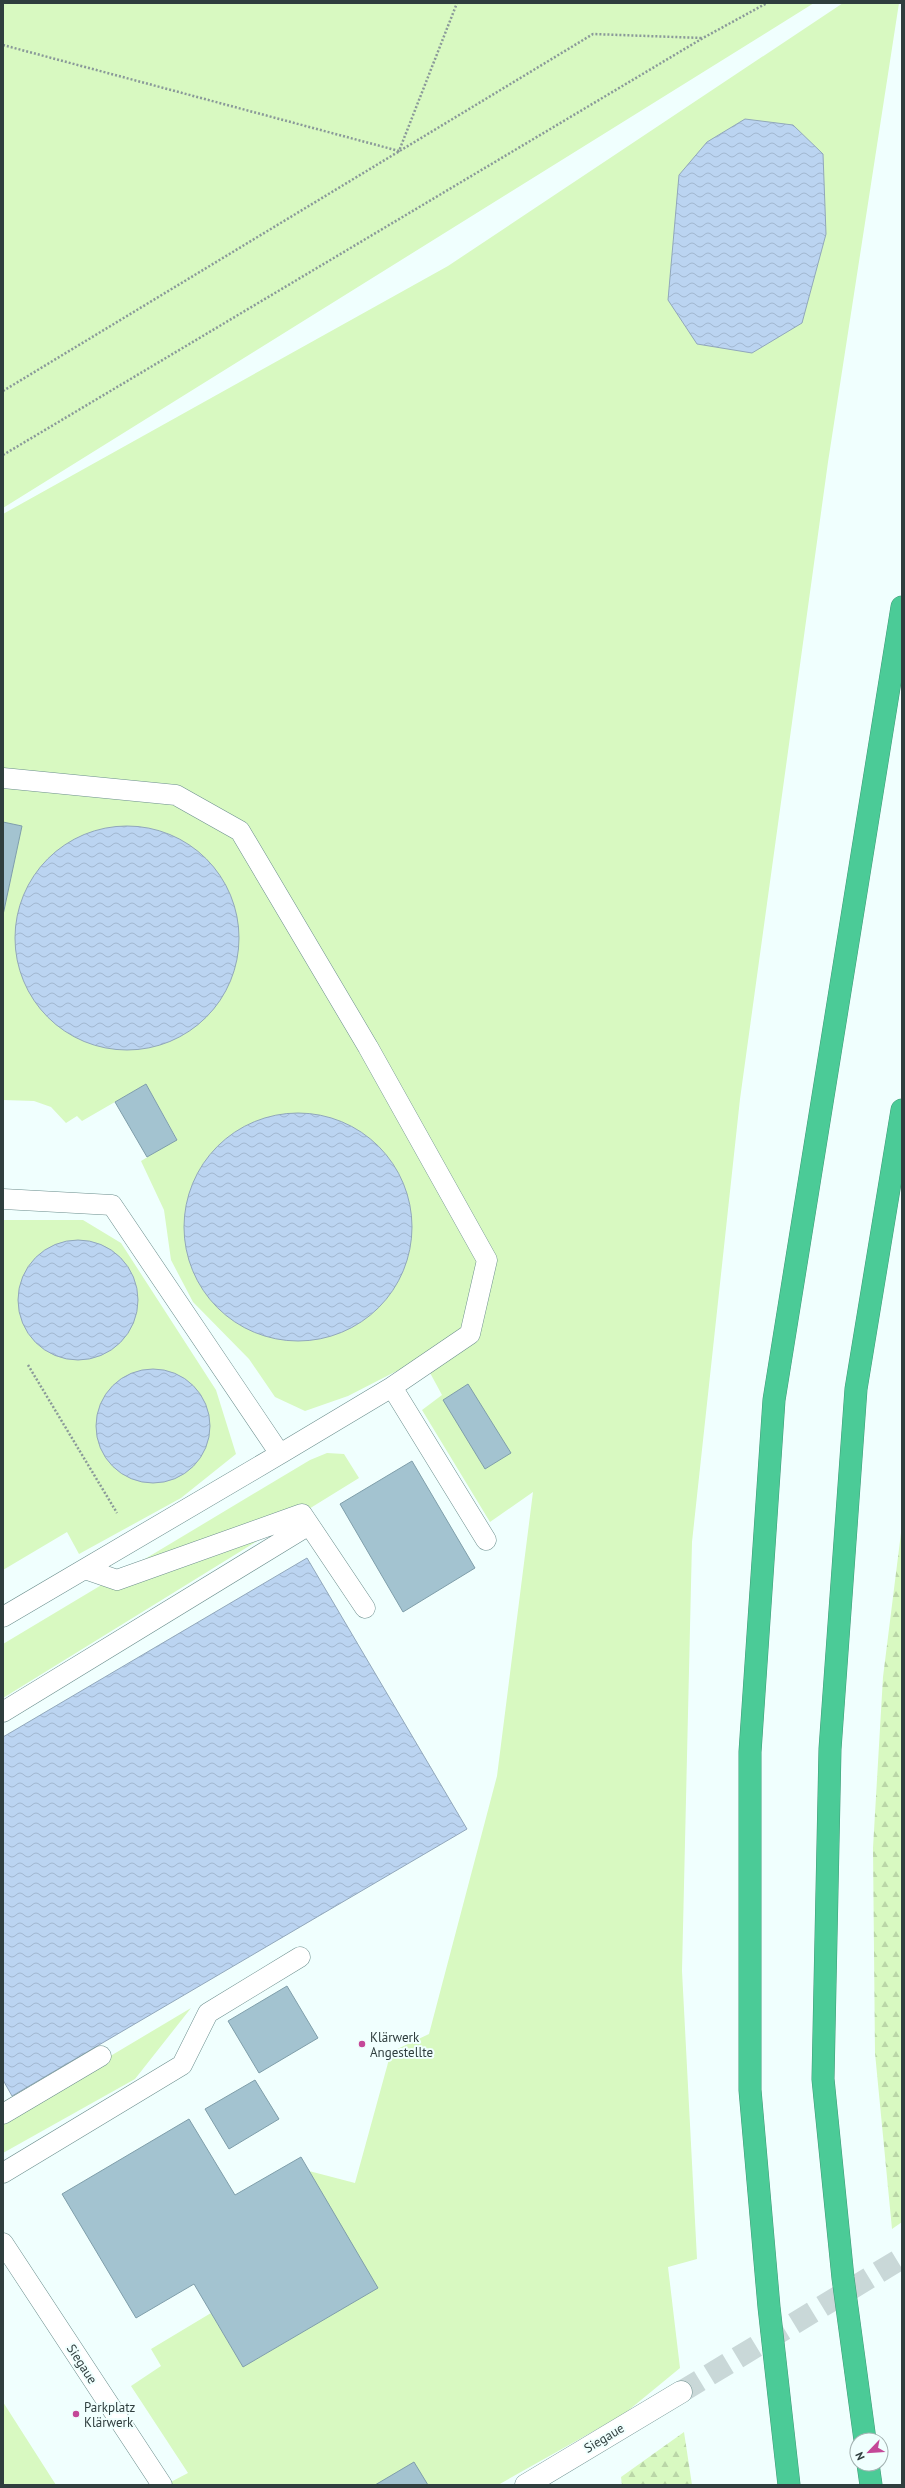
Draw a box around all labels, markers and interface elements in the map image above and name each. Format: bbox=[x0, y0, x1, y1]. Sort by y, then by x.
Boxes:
place label: Klärwerk Angestellte bbox=[370, 2029, 433, 2061]
marker: Klärwerk Angestellte bbox=[357, 2039, 367, 2049]
street label: Siegaue bbox=[63, 2341, 101, 2387]
place label: Parkplatz Klärwerk bbox=[84, 2399, 136, 2431]
marker: Parkplatz Klärwerk bbox=[71, 2409, 81, 2419]
street label: Siegaue bbox=[581, 2419, 627, 2457]
north arrow bbox=[849, 2432, 889, 2472]
text: N bbox=[852, 2450, 868, 2462]

